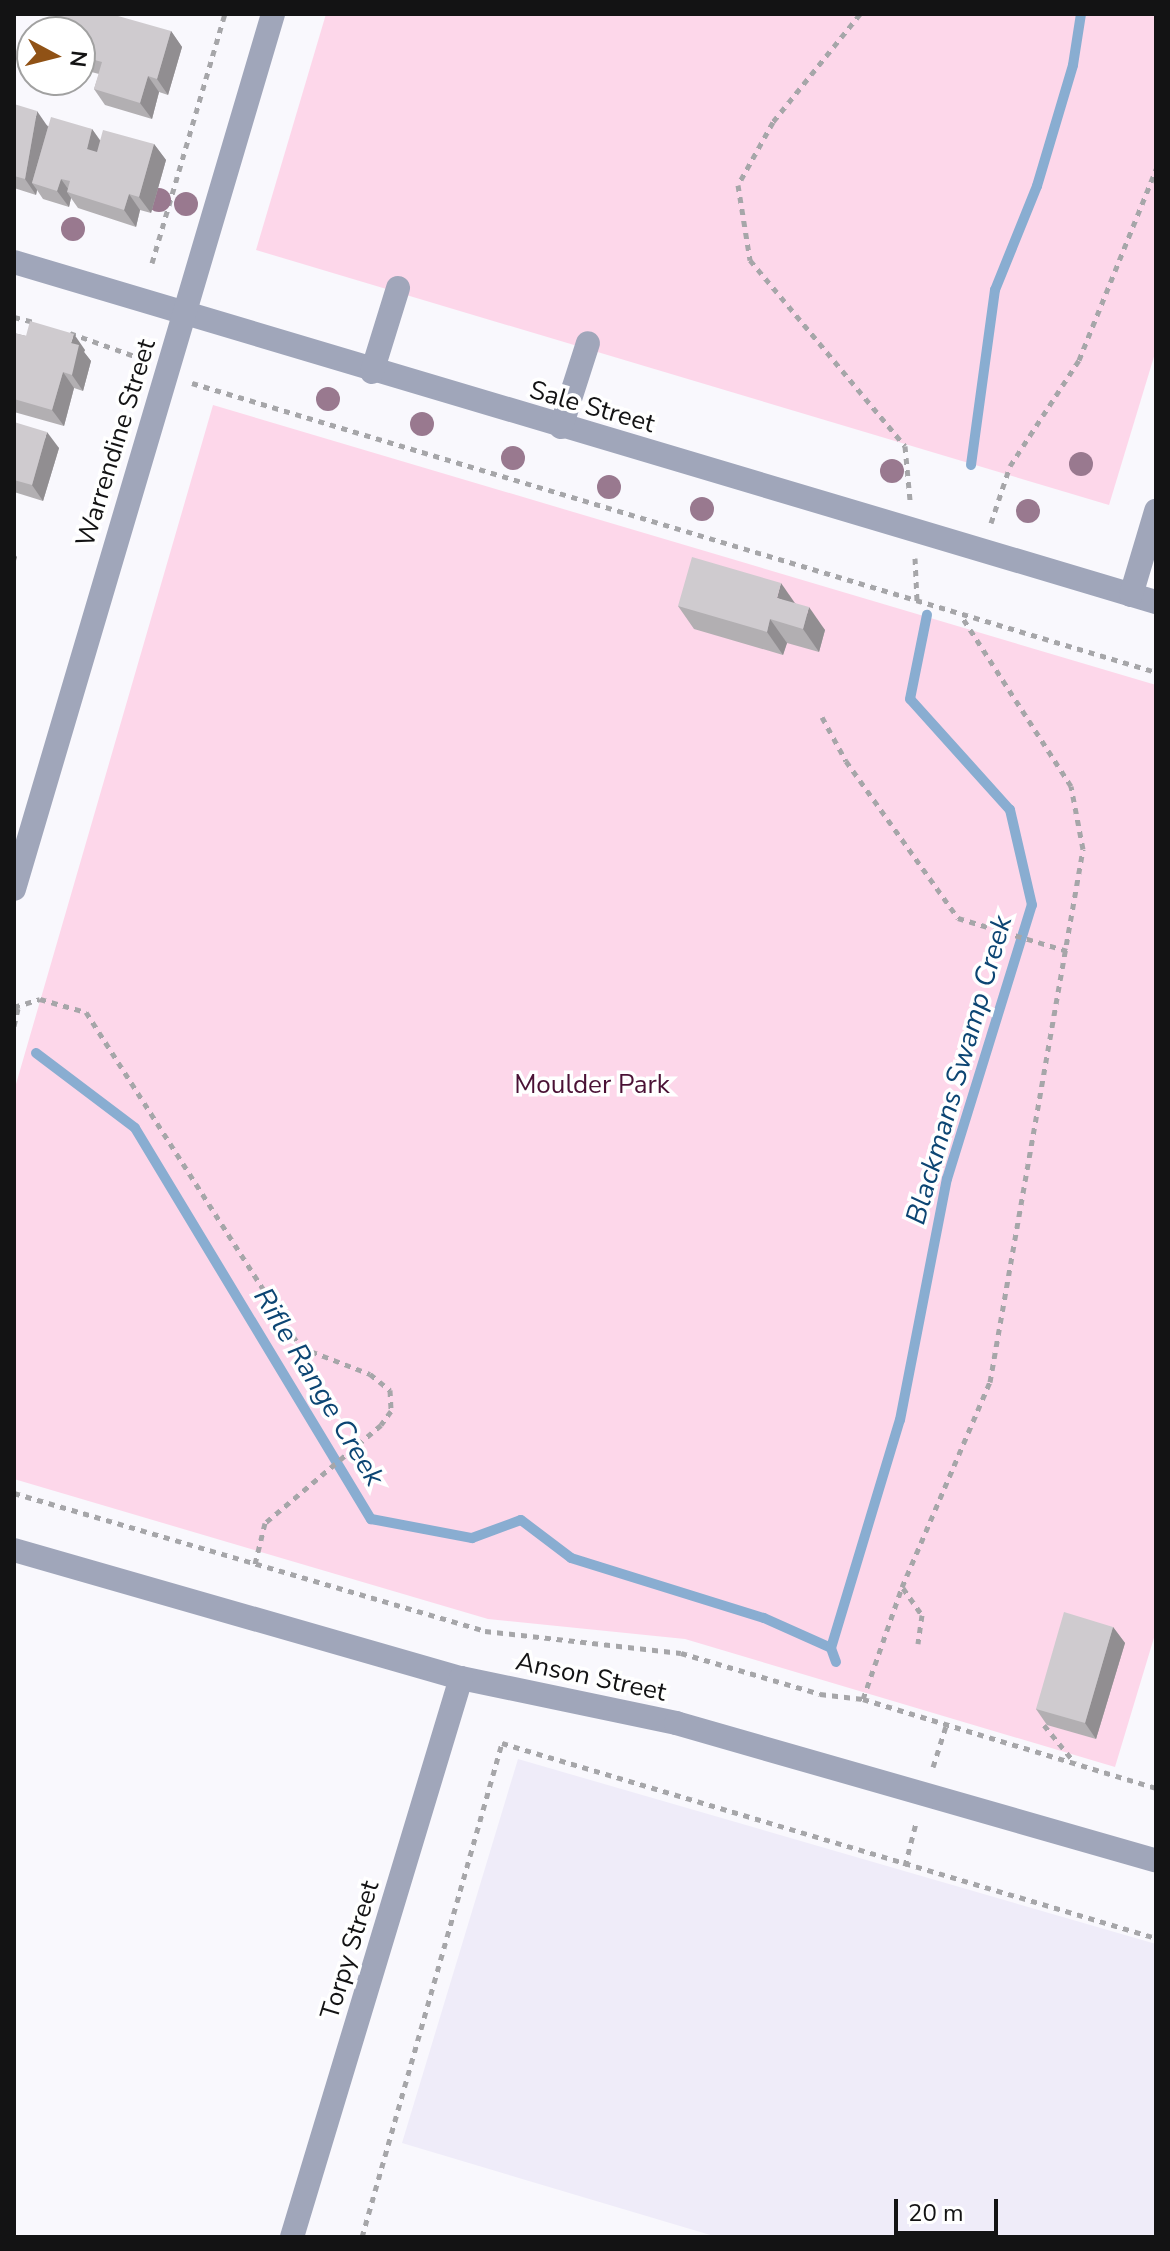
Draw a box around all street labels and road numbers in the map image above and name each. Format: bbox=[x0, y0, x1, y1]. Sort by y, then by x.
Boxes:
street label: Warrendine Street bbox=[70, 335, 162, 551]
street label: Sale Street bbox=[526, 374, 658, 440]
street label: Anson Street bbox=[513, 1646, 669, 1708]
street label: Torpy Street bbox=[314, 1877, 386, 2023]

